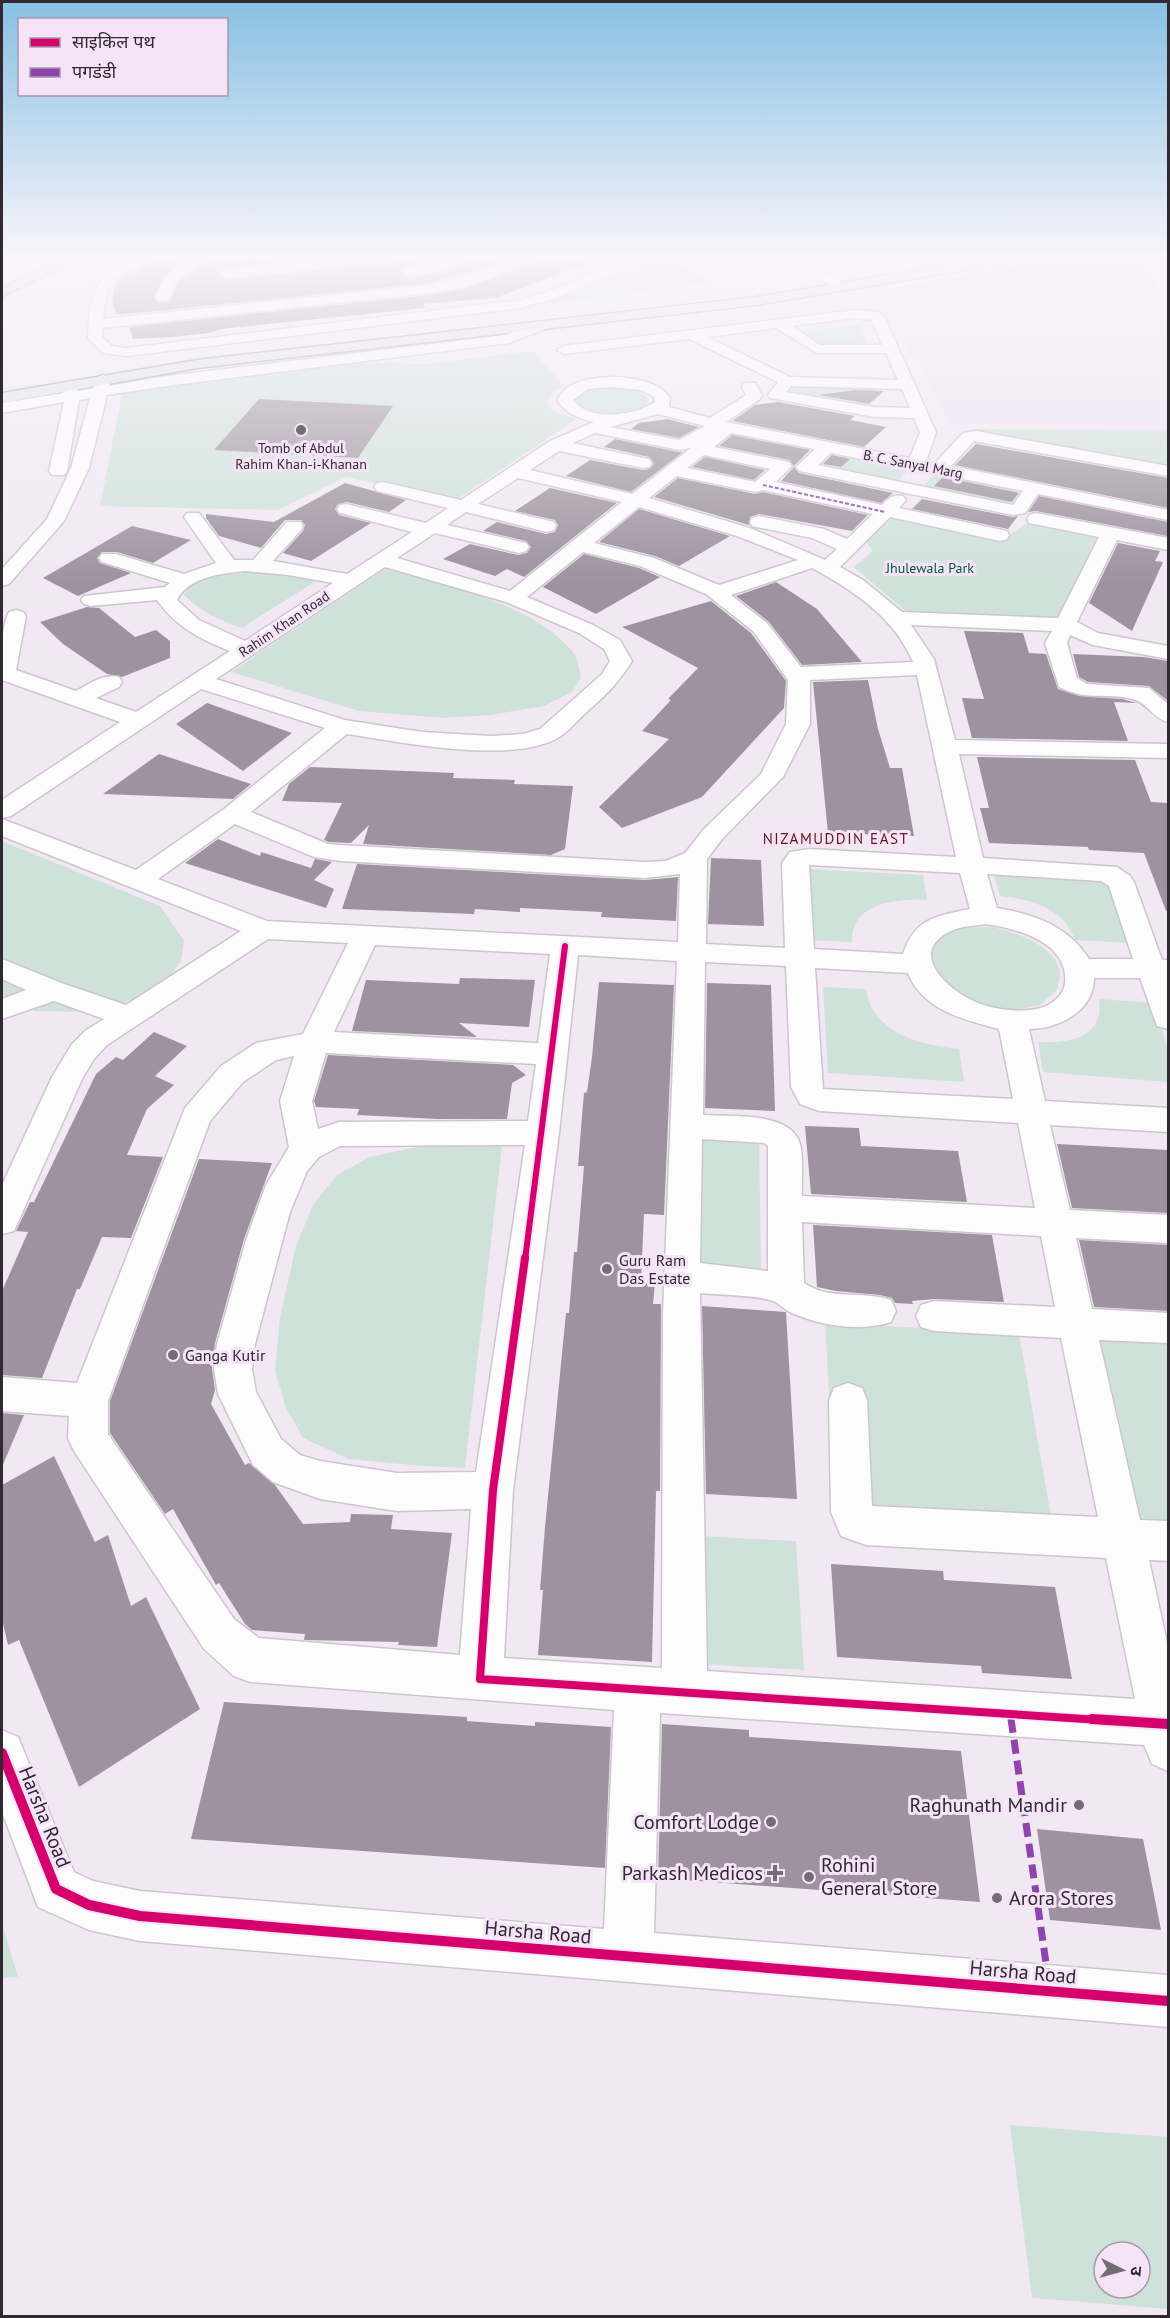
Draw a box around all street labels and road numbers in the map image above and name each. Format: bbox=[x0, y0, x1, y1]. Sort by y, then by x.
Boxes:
street label: B. C. Sanyal Marg bbox=[862, 446, 964, 482]
street label: Rahim Khan Road bbox=[235, 587, 333, 661]
street label: Harsha Road bbox=[13, 1762, 77, 1872]
street label: Harsha Road bbox=[484, 1914, 592, 1950]
street label: Harsha Road bbox=[969, 1954, 1077, 1990]

